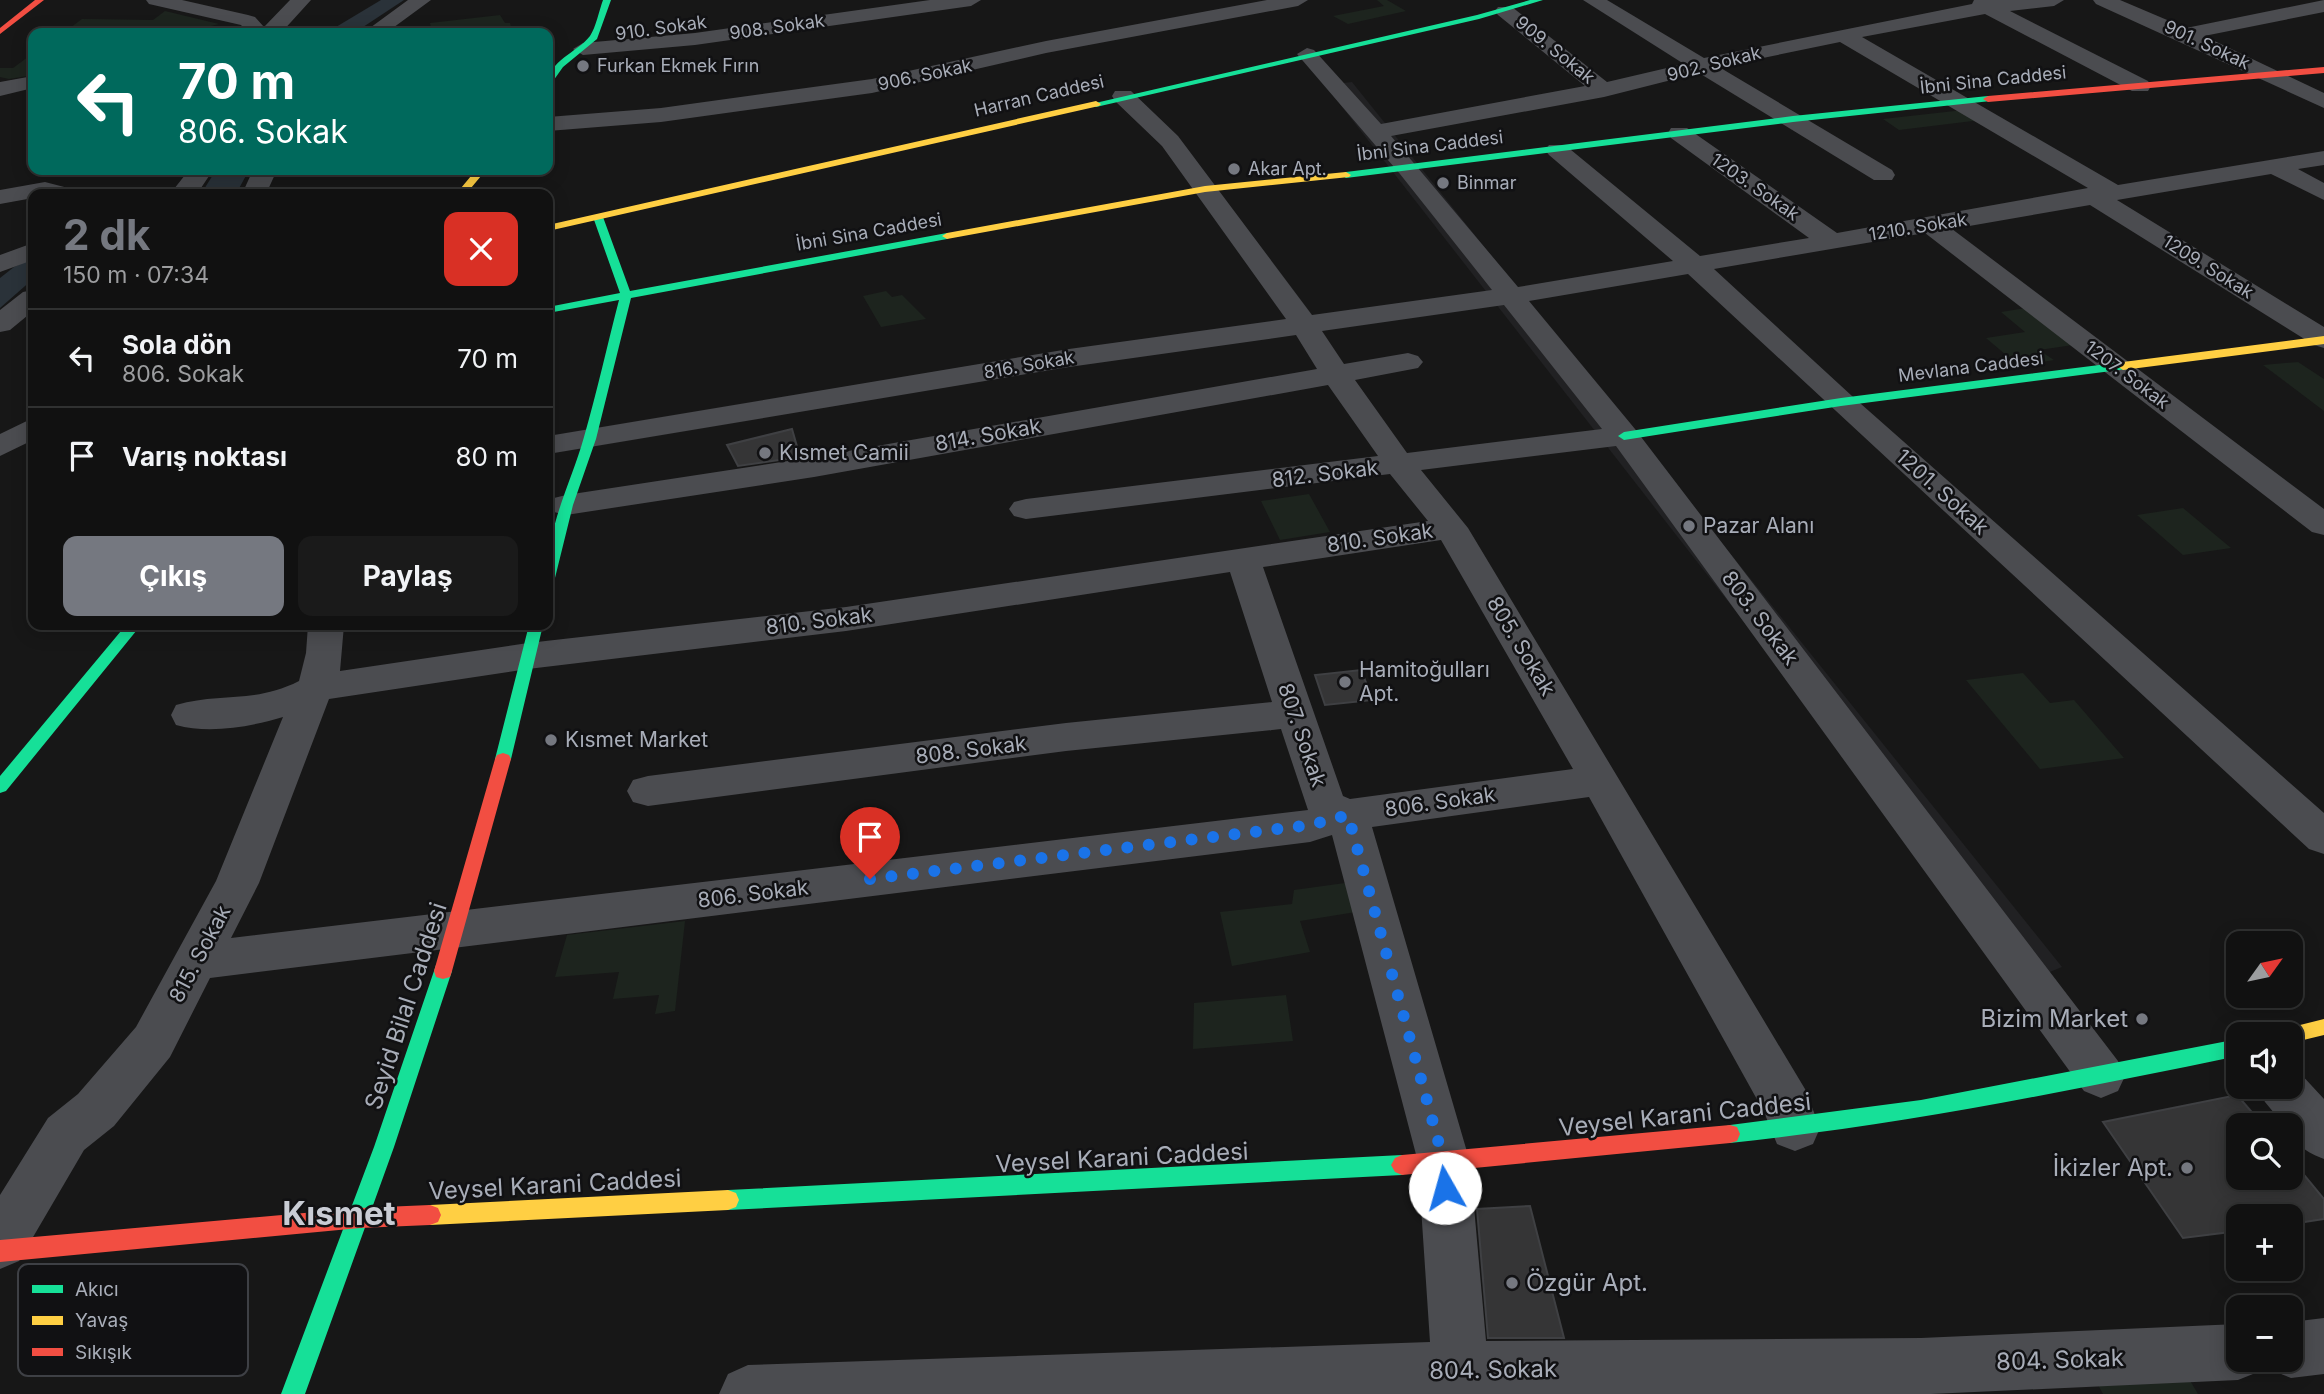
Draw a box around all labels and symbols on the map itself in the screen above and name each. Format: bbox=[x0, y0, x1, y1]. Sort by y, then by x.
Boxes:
street label: 908. Sokak bbox=[728, 9, 826, 44]
street label: 910. Sokak bbox=[614, 11, 708, 44]
street label: 909. Sokak bbox=[1512, 11, 1599, 88]
street label: 901. Sokak bbox=[2161, 16, 2254, 74]
street label: 902. Sokak bbox=[1665, 42, 1763, 85]
street label: 906. Sokak bbox=[876, 54, 974, 95]
place label: Furkan Ekmek Fırın bbox=[597, 55, 759, 76]
marker: Furkan Ekmek Fırın bbox=[575, 58, 591, 74]
street label: İbni Sina Caddesi bbox=[1919, 60, 2067, 98]
street label: Harran Caddesi bbox=[972, 70, 1106, 121]
street label: İbni Sina Caddesi bbox=[1355, 125, 1504, 165]
street label: 1203. Sokak bbox=[1707, 148, 1804, 225]
place label: Akar Apt. bbox=[1248, 158, 1327, 179]
marker: Akar Apt. bbox=[1226, 161, 1242, 177]
place label: Binmar bbox=[1457, 172, 1517, 193]
marker: Binmar bbox=[1435, 175, 1451, 191]
street label: İbni Sina Caddesi bbox=[794, 207, 943, 255]
street label: 1210. Sokak bbox=[1867, 208, 1969, 245]
street label: 1209. Sokak bbox=[2159, 230, 2258, 303]
street label: 1207. Sokak bbox=[2081, 336, 2174, 413]
street label: 816. Sokak bbox=[982, 346, 1076, 383]
street label: Mevlana Caddesi bbox=[1897, 347, 2045, 386]
street label: 814. Sokak bbox=[933, 413, 1043, 456]
place label: Kısmet Camii bbox=[779, 440, 909, 465]
street label: 1201. Sokak bbox=[1891, 444, 1994, 540]
marker: Kısmet Camii bbox=[757, 445, 773, 461]
street label: 812. Sokak bbox=[1270, 455, 1380, 492]
place label: Pazar Alanı bbox=[1703, 513, 1814, 538]
street label: 810. Sokak bbox=[1325, 518, 1435, 557]
marker: Pazar Alanı bbox=[1681, 518, 1697, 534]
street label: 803. Sokak bbox=[1717, 566, 1804, 670]
street label: 805. Sokak bbox=[1482, 592, 1561, 700]
street label: 810. Sokak bbox=[764, 602, 874, 639]
place label: Hamitoğulları Apt. bbox=[1359, 657, 1490, 706]
marker: Hamitoğulları Apt. bbox=[1337, 674, 1353, 690]
street label: 807. Sokak bbox=[1273, 680, 1332, 790]
place label: Kısmet Market bbox=[565, 727, 708, 752]
street label: 808. Sokak bbox=[914, 730, 1028, 769]
marker: Kısmet Market bbox=[543, 732, 559, 748]
street label: 806. Sokak bbox=[1383, 781, 1497, 822]
pin bbox=[840, 807, 900, 879]
street label: 806. Sokak bbox=[696, 874, 810, 913]
street label: Seyid Bilal Caddesi bbox=[358, 899, 453, 1113]
street label: 815. Sokak bbox=[163, 900, 236, 1007]
north arrow bbox=[2226, 931, 2303, 1008]
place label: Bizim Market bbox=[1981, 1004, 2128, 1033]
marker: Bizim Market bbox=[2134, 1011, 2150, 1027]
street label: Veysel Karani Caddesi bbox=[1557, 1087, 1812, 1142]
street label: Veysel Karani Caddesi bbox=[995, 1136, 1249, 1179]
position arrow bbox=[1408, 1151, 1482, 1225]
place label: İkizler Apt. bbox=[2053, 1153, 2173, 1182]
marker: İkizler Apt. bbox=[2179, 1160, 2195, 1176]
street label: Veysel Karani Caddesi bbox=[428, 1163, 682, 1206]
district label: Kısmet bbox=[282, 1193, 396, 1233]
legend bbox=[18, 1264, 248, 1376]
place label: Özgür Apt. bbox=[1526, 1268, 1648, 1297]
marker: Özgür Apt. bbox=[1504, 1275, 1520, 1291]
text: Akıcı bbox=[75, 1278, 119, 1301]
text: Yavaş bbox=[75, 1309, 128, 1332]
text: Sıkışık bbox=[75, 1341, 132, 1364]
street label: 804. Sokak bbox=[1996, 1343, 2124, 1376]
street label: 804. Sokak bbox=[1429, 1354, 1557, 1385]

